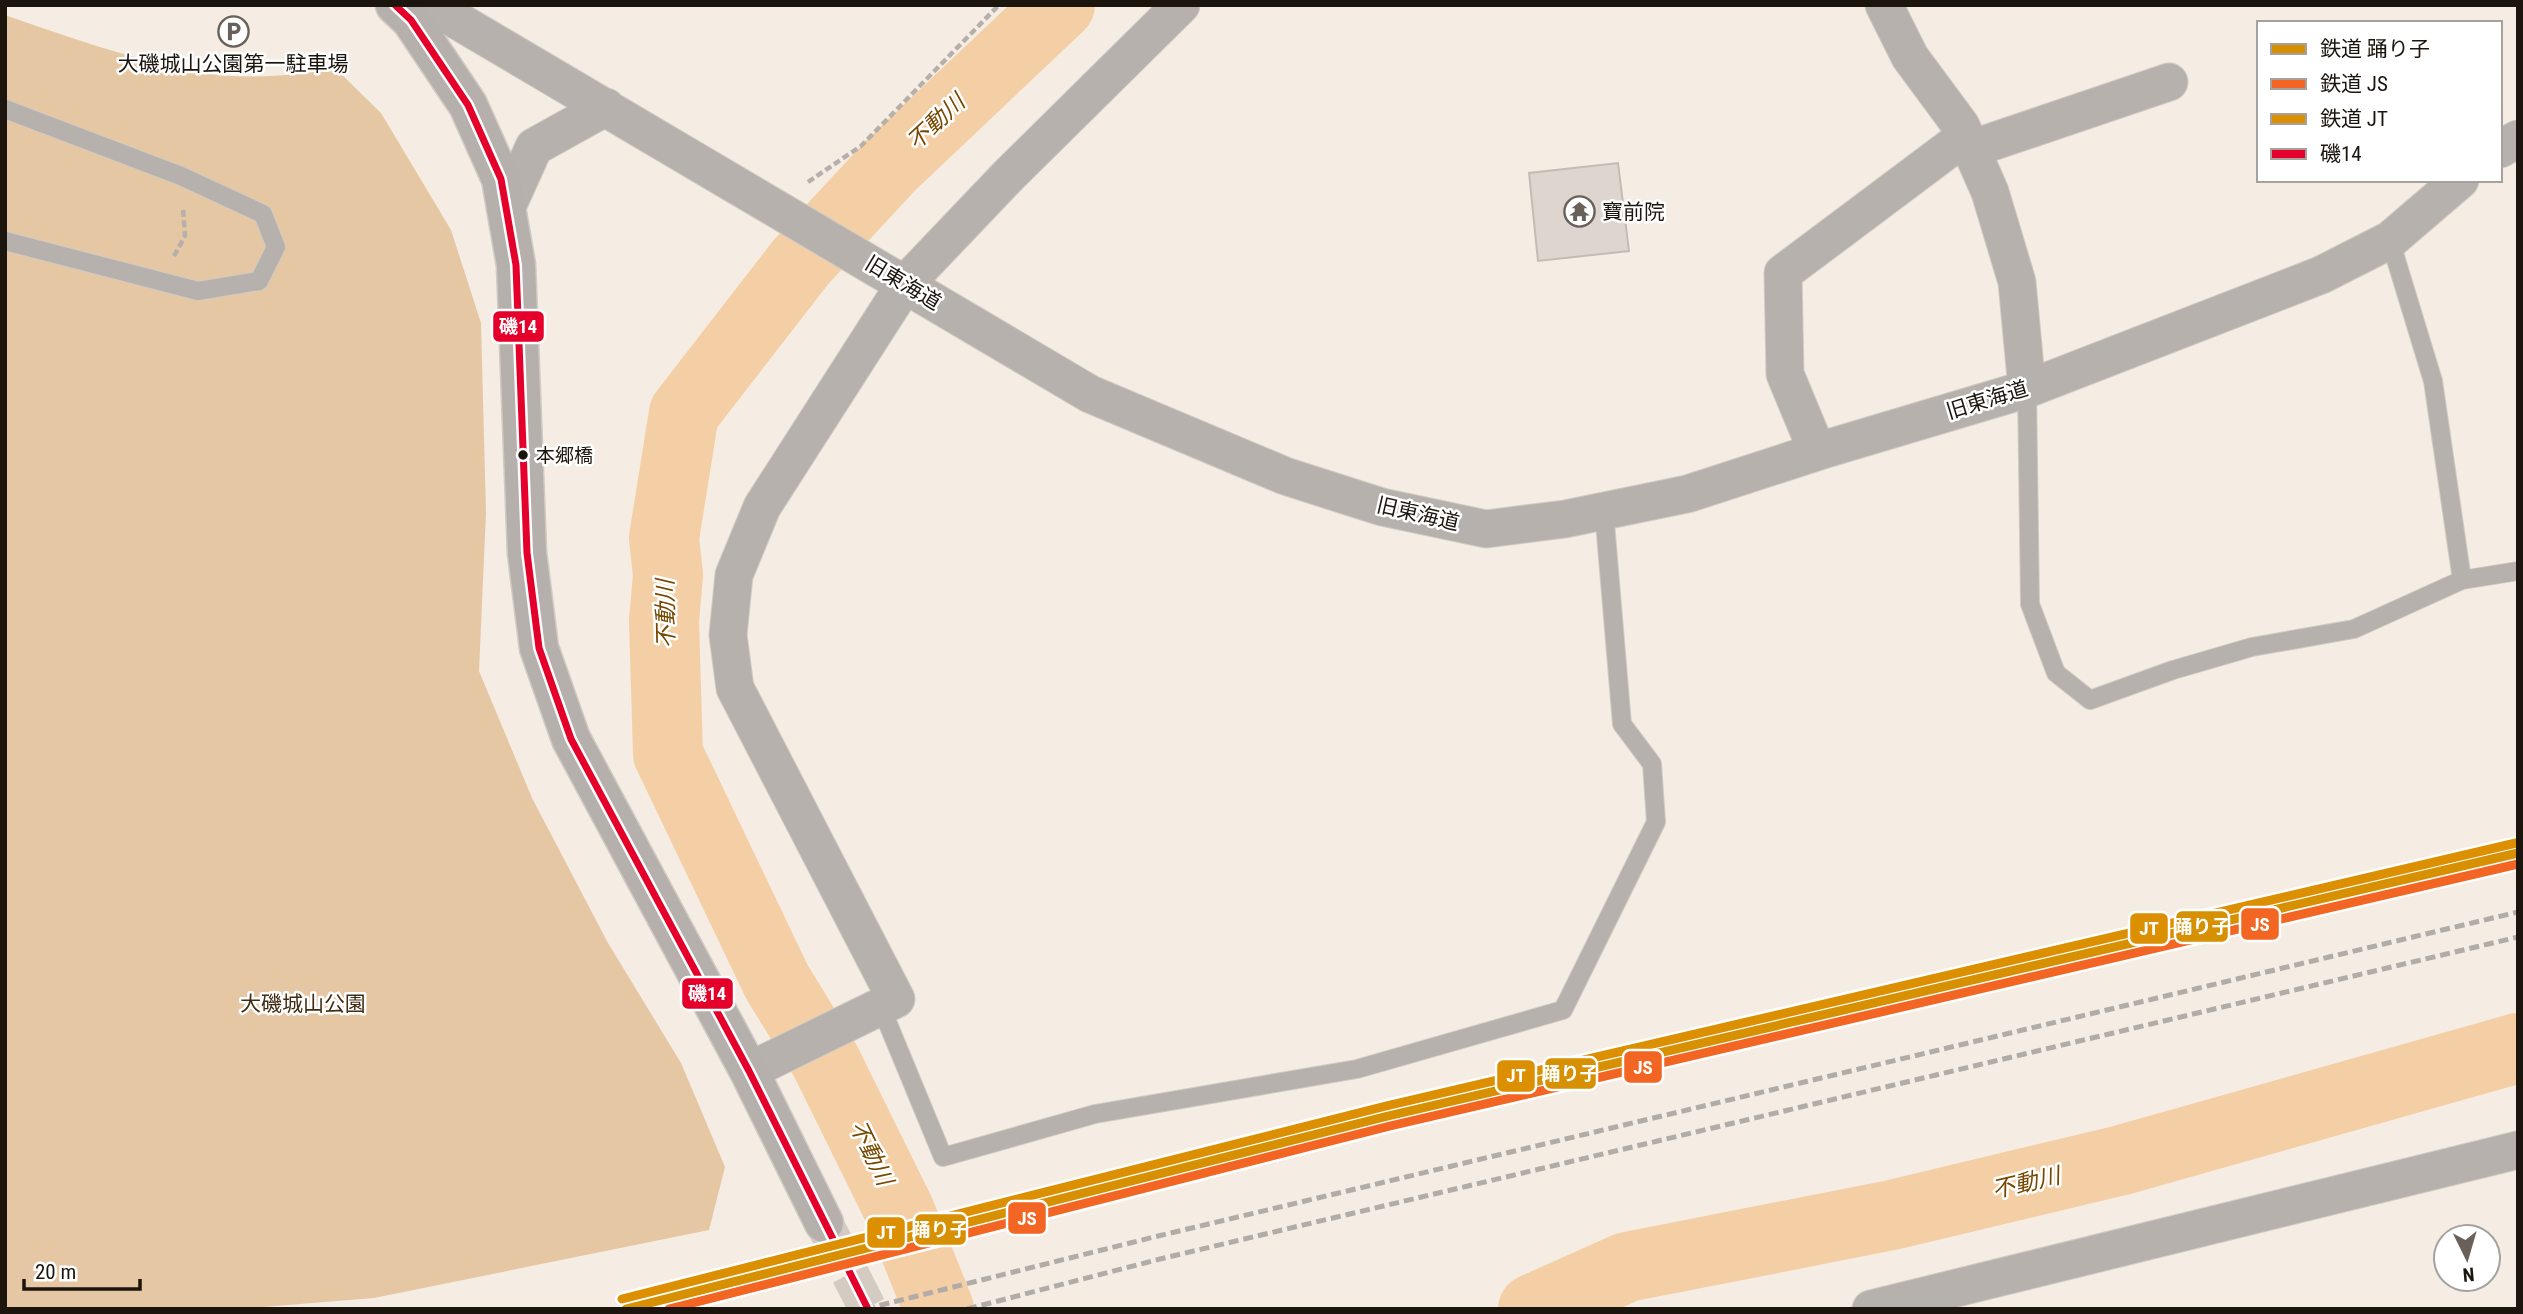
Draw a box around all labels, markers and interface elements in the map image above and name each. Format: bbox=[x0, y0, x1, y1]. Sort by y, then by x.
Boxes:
parking icon: 大磯城山公園第一駐車場 bbox=[216, 15, 250, 49]
legend bbox=[2257, 21, 2502, 182]
text: 鉄道 踊り子 bbox=[2320, 37, 2430, 61]
place label: 大磯城山公園第一駐車場 bbox=[118, 52, 349, 76]
text: 鉄道 JS bbox=[2320, 72, 2388, 96]
water label: 不動川 bbox=[902, 87, 973, 155]
text: 鉄道 JT bbox=[2320, 107, 2388, 131]
text: 磯14 bbox=[2320, 142, 2362, 166]
temple icon: 寶前院 bbox=[1562, 195, 1596, 229]
place label: 寶前院 bbox=[1602, 200, 1665, 224]
street label: 旧東海道 bbox=[861, 251, 945, 315]
line badge: 磯14 bbox=[492, 310, 545, 343]
text: 磯14 bbox=[499, 315, 537, 338]
street label: 旧東海道 bbox=[1943, 376, 2031, 424]
place label: 本郷橋 bbox=[536, 444, 593, 467]
marker: 本郷橋 bbox=[516, 448, 530, 462]
street label: 旧東海道 bbox=[1374, 493, 1462, 535]
water label: 不動川 bbox=[652, 576, 680, 649]
line badge: JS bbox=[2240, 907, 2280, 941]
line badge: 踊り子 bbox=[2175, 910, 2229, 943]
line badge: JT bbox=[2129, 912, 2169, 945]
text: JS bbox=[2250, 913, 2270, 936]
text: 踊り子 bbox=[2173, 915, 2231, 938]
text: JT bbox=[2139, 917, 2159, 940]
line badge: 磯14 bbox=[681, 977, 734, 1010]
text: 磯14 bbox=[688, 982, 726, 1005]
park label: 大磯城山公園 bbox=[240, 992, 366, 1016]
line badge: JS bbox=[1623, 1050, 1663, 1084]
text: JS bbox=[1633, 1056, 1653, 1079]
line badge: 踊り子 bbox=[1544, 1057, 1597, 1090]
line badge: JT bbox=[1496, 1059, 1536, 1093]
text: 踊り子 bbox=[1541, 1062, 1599, 1085]
text: JT bbox=[1506, 1064, 1526, 1087]
water label: 不動川 bbox=[844, 1116, 900, 1193]
water label: 不動川 bbox=[1989, 1161, 2066, 1204]
line badge: JS bbox=[1007, 1201, 1047, 1235]
text: JS bbox=[1017, 1207, 1037, 1230]
line badge: 踊り子 bbox=[914, 1213, 967, 1246]
line badge: JT bbox=[866, 1216, 906, 1249]
text: 踊り子 bbox=[911, 1218, 969, 1241]
text: JT bbox=[876, 1221, 896, 1244]
north arrow bbox=[2432, 1223, 2502, 1293]
scale bar bbox=[24, 1248, 140, 1292]
text: 20 m bbox=[35, 1260, 76, 1284]
text: N bbox=[2462, 1262, 2475, 1286]

